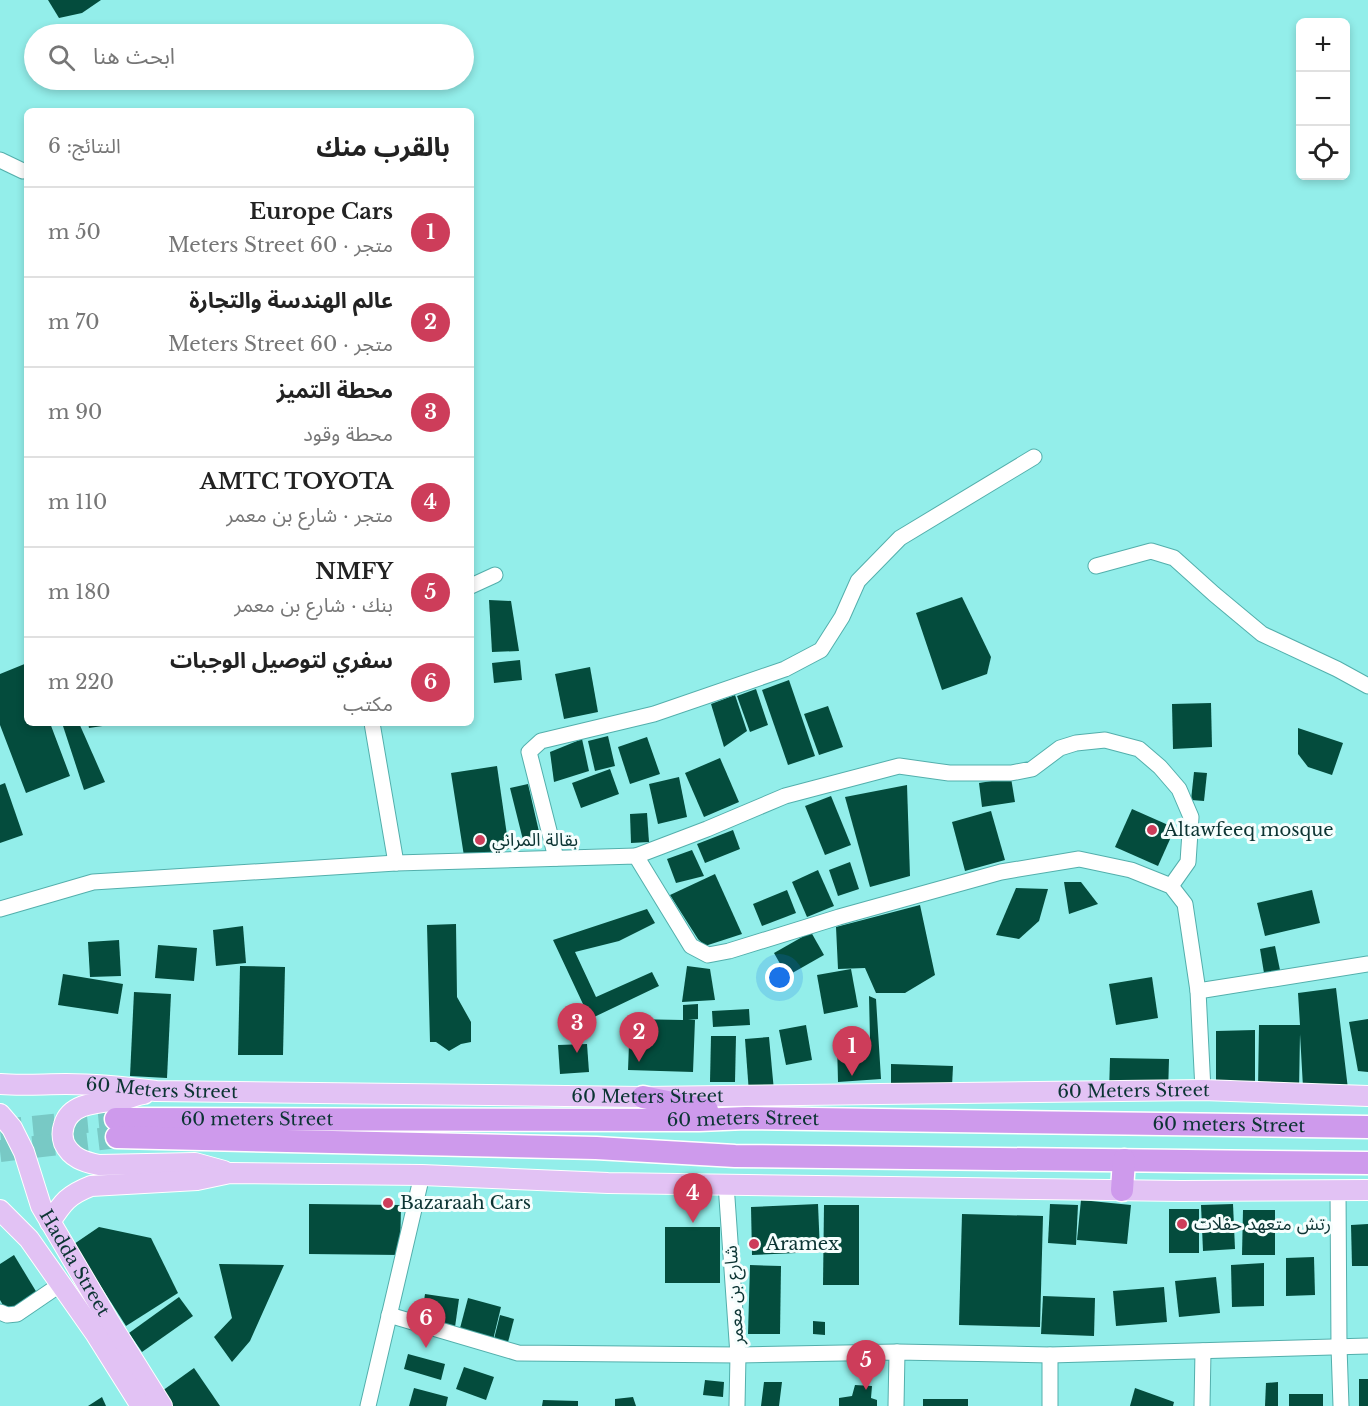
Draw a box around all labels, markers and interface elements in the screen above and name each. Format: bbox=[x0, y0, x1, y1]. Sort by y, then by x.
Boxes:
map controls bbox=[1296, 18, 1350, 180]
button: + bbox=[1296, 18, 1350, 72]
search box bbox=[24, 24, 474, 90]
icon: search bbox=[45, 41, 78, 74]
text: ابحث هنا bbox=[93, 43, 175, 70]
button: − bbox=[1296, 72, 1350, 126]
button: locate bbox=[1296, 126, 1350, 180]
text: بالقرب منك bbox=[316, 131, 450, 163]
text: النتائج: 6 bbox=[48, 134, 121, 158]
text: Europe Cars bbox=[249, 198, 393, 225]
text: 50 m bbox=[48, 220, 101, 244]
text: 1 bbox=[426, 220, 435, 244]
text: متجر · 60 Meters Street bbox=[168, 233, 393, 257]
text: عالم الهندسة والتجارة bbox=[189, 287, 393, 314]
text: 70 m bbox=[48, 310, 100, 334]
text: 2 bbox=[424, 310, 437, 334]
text: متجر · 60 Meters Street bbox=[168, 332, 393, 356]
text: محطة التميز bbox=[277, 377, 393, 404]
text: 90 m bbox=[48, 400, 102, 424]
text: 3 bbox=[424, 400, 437, 424]
text: محطة وقود bbox=[303, 422, 393, 446]
text: AMTC TOYOTA bbox=[200, 468, 393, 495]
text: 110 m bbox=[48, 490, 107, 514]
text: 4 bbox=[424, 490, 437, 514]
text: متجر · شارع بن معمر bbox=[226, 503, 393, 527]
text: NMFY bbox=[315, 558, 393, 585]
text: 180 m bbox=[48, 580, 111, 604]
text: 5 bbox=[425, 580, 436, 604]
text: بنك · شارع بن معمر bbox=[234, 593, 393, 617]
text: سفري لتوصيل الوجبات bbox=[170, 647, 393, 674]
text: 220 m bbox=[48, 670, 114, 694]
text: 6 bbox=[424, 670, 437, 694]
text: مكتب bbox=[343, 692, 393, 716]
place label: Altawfeeq mosque bbox=[1163, 819, 1334, 841]
marker: Altawfeeq mosque bbox=[1145, 823, 1159, 837]
place label: بقالة المراني bbox=[492, 829, 578, 853]
marker: بقالة المراني bbox=[473, 833, 487, 847]
your location bbox=[765, 963, 794, 992]
pin: 3 bbox=[558, 1004, 596, 1053]
pin: 2 bbox=[620, 1012, 658, 1062]
pin: 1 bbox=[832, 1026, 872, 1076]
street label: 60 Meters Street bbox=[85, 1073, 238, 1103]
street label: 60 Meters Street bbox=[1057, 1079, 1210, 1103]
street label: 60 Meters Street bbox=[571, 1085, 724, 1108]
street label: 60 meters Street bbox=[667, 1107, 820, 1131]
street label: 60 meters Street bbox=[181, 1108, 333, 1130]
street label: 60 meters Street bbox=[1152, 1113, 1306, 1137]
pin: 4 bbox=[674, 1174, 712, 1223]
place label: Bazaraah Cars bbox=[400, 1192, 531, 1214]
marker: Bazaraah Cars bbox=[381, 1196, 395, 1210]
street label: Hadda Street bbox=[35, 1206, 115, 1320]
place label: رتش متعهد حفلات bbox=[1194, 1213, 1331, 1235]
marker: رتش متعهد حفلات bbox=[1175, 1217, 1189, 1231]
place label: Aramex bbox=[765, 1233, 839, 1255]
marker: Aramex bbox=[747, 1237, 761, 1251]
street label: شارع بن معمر bbox=[720, 1244, 752, 1347]
pin: 6 bbox=[406, 1298, 446, 1348]
pin: 5 bbox=[846, 1340, 886, 1390]

